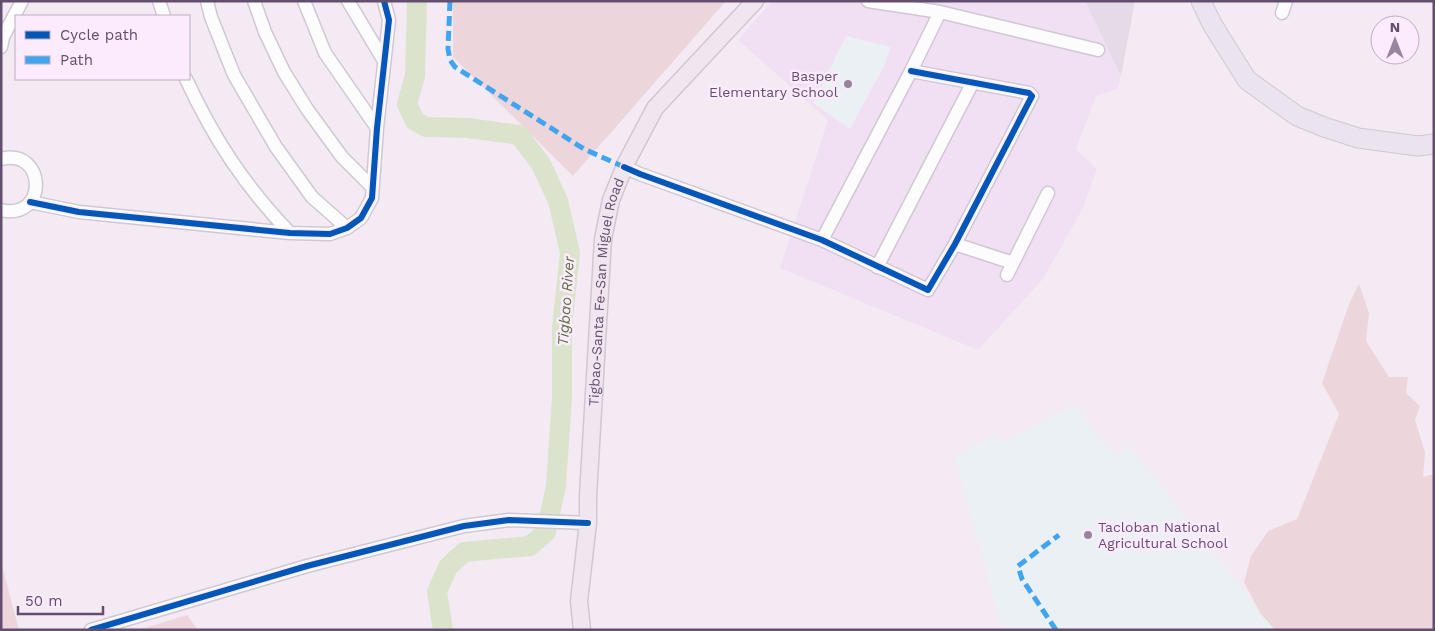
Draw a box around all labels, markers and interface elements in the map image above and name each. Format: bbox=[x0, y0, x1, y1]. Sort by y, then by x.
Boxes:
legend bbox=[15, 15, 190, 80]
north arrow bbox=[1370, 15, 1420, 65]
text: N bbox=[1390, 19, 1400, 35]
text: Cycle path bbox=[60, 26, 138, 44]
text: Path bbox=[60, 51, 93, 69]
place label: Basper Elementary School bbox=[709, 68, 839, 100]
marker: Basper Elementary School bbox=[842, 78, 854, 90]
street label: Tigbao-Santa Fe-San Miguel Road bbox=[585, 175, 627, 407]
water label: Tigbao River bbox=[554, 255, 578, 346]
place label: Tacloban National Agricultural School bbox=[1098, 519, 1228, 551]
marker: Tacloban National Agricultural School bbox=[1082, 529, 1094, 541]
scale bar bbox=[18, 584, 102, 616]
text: 50 m bbox=[25, 592, 62, 610]

